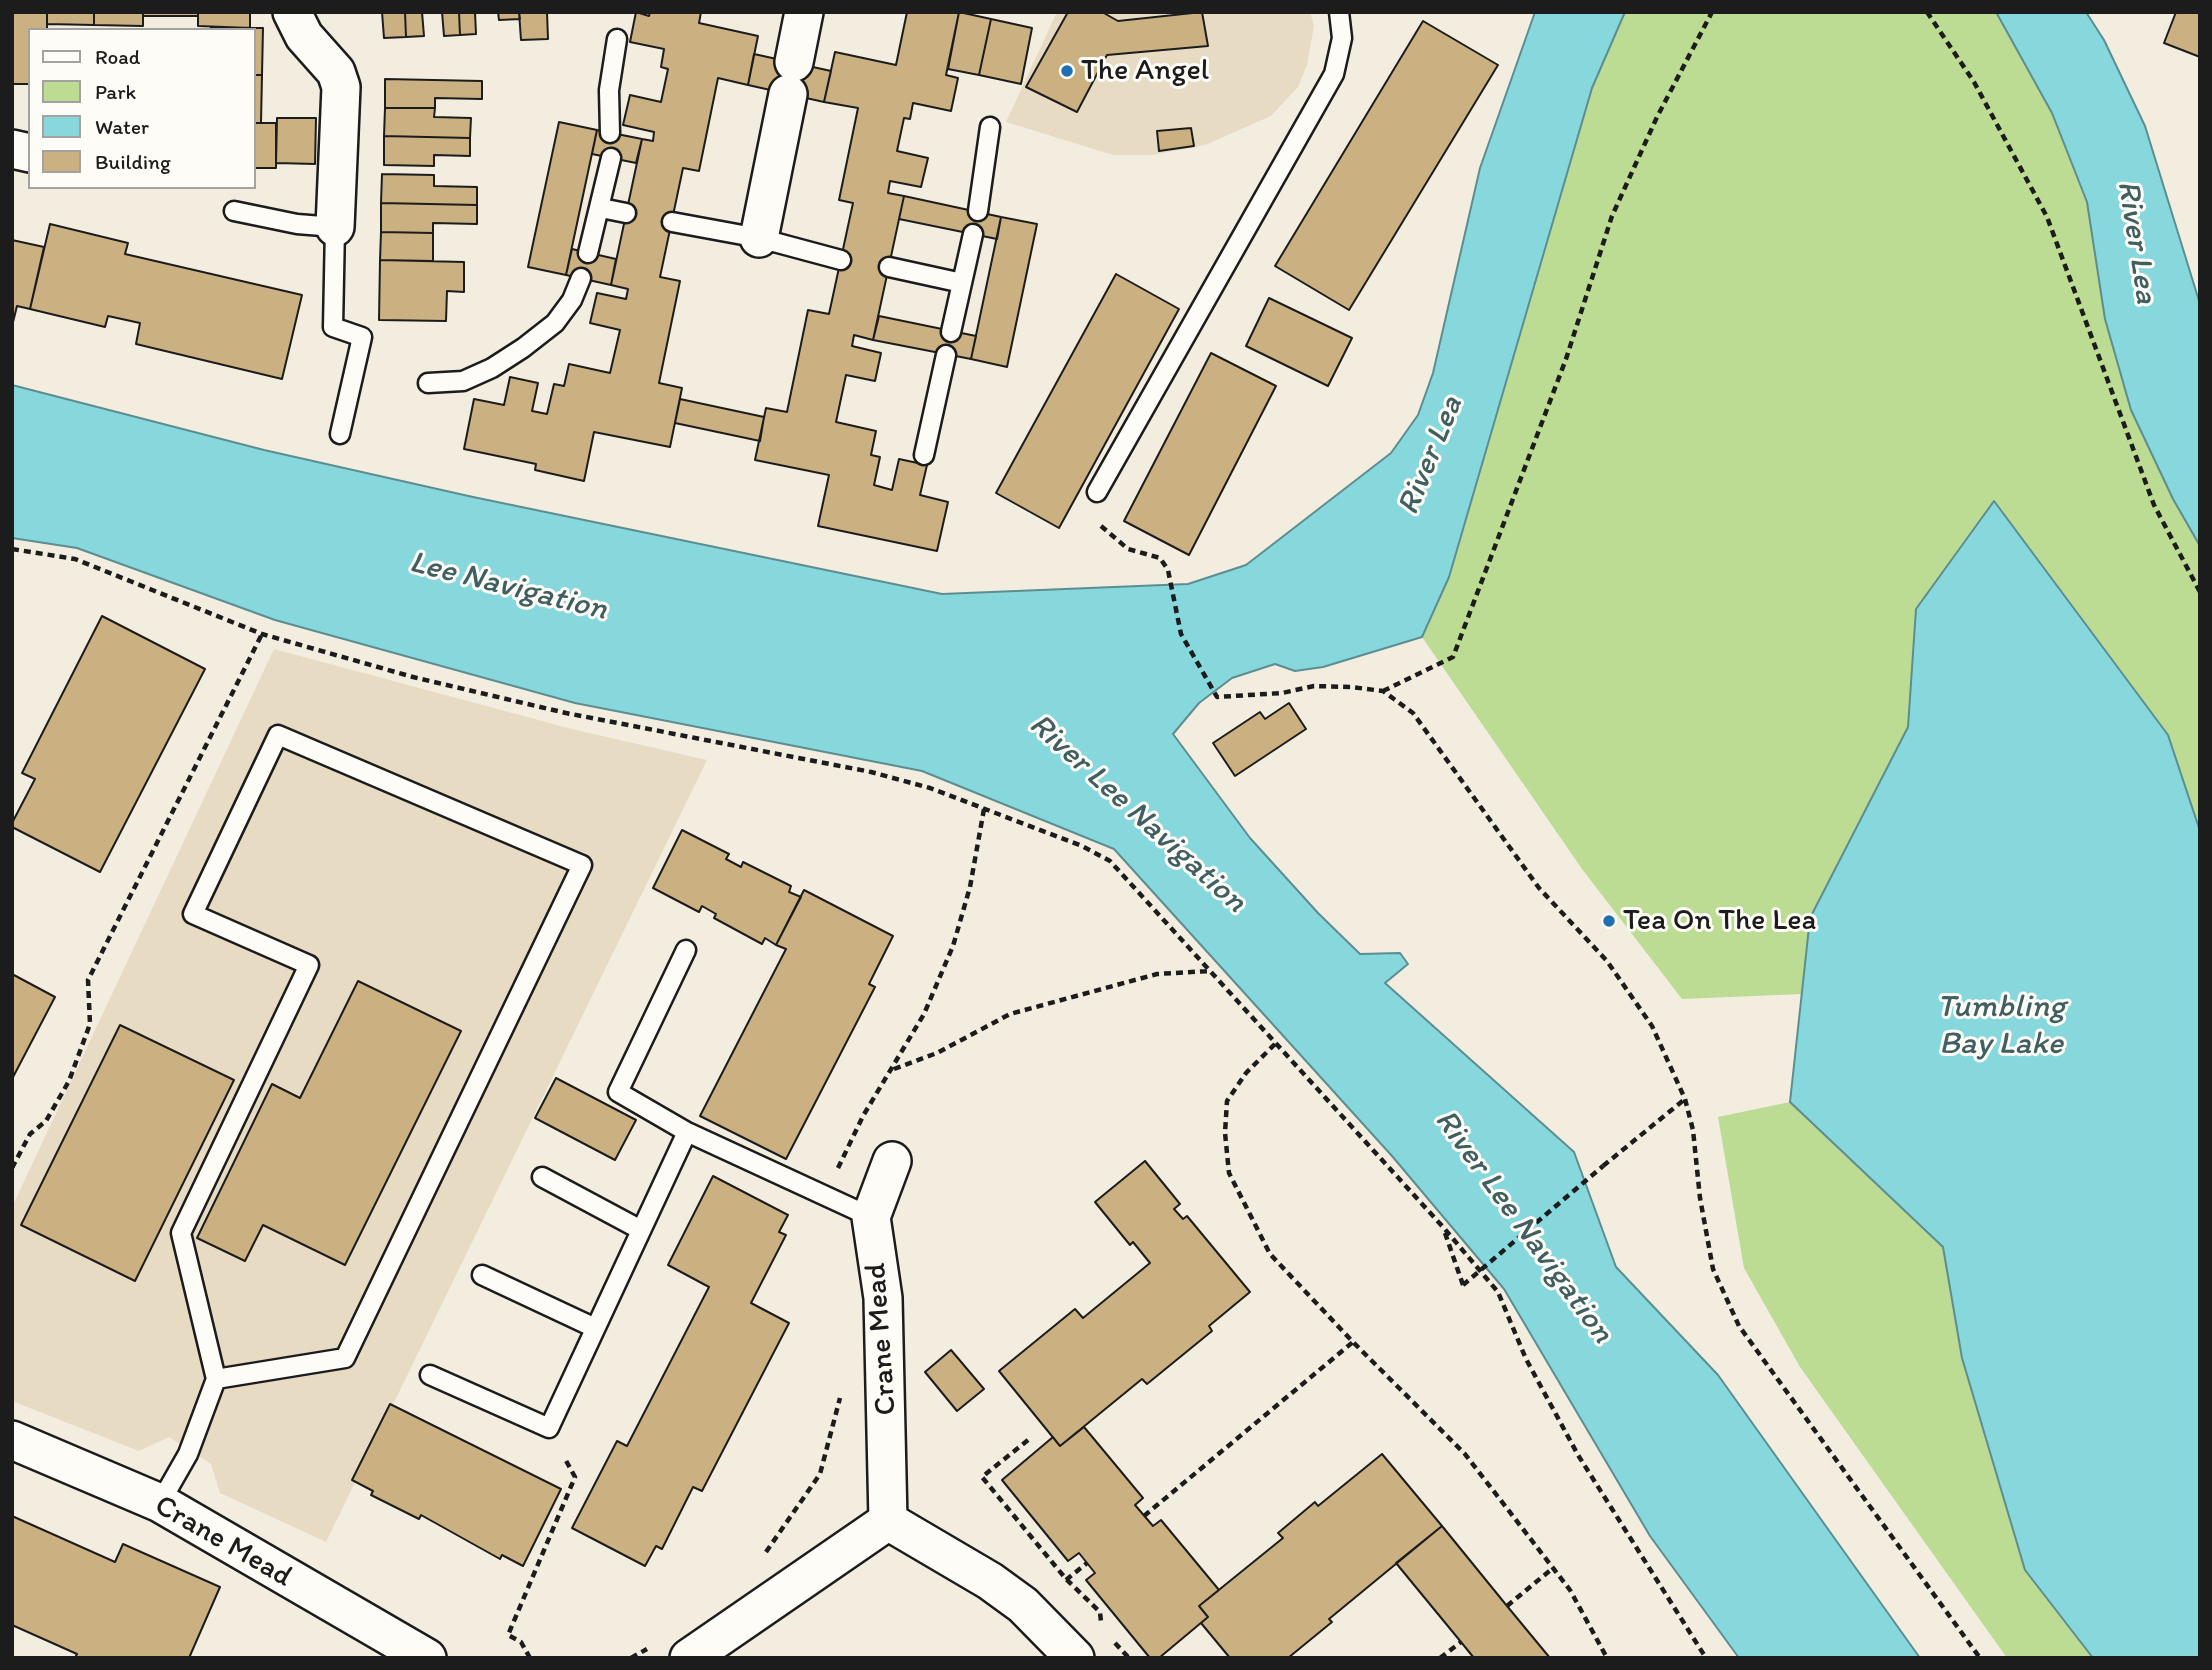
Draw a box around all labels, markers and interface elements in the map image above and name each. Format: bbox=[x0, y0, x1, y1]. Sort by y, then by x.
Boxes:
legend bbox=[28, 28, 256, 189]
text: Road bbox=[95, 44, 140, 69]
place label: The Angel bbox=[1081, 53, 1209, 89]
marker: The Angel bbox=[1059, 63, 1075, 79]
text: Park bbox=[95, 79, 136, 104]
text: Water bbox=[95, 114, 149, 139]
text: Building bbox=[95, 149, 171, 174]
water label: River Lea bbox=[2107, 178, 2165, 306]
water label: River Lea bbox=[1390, 391, 1472, 521]
water label: Lee Navigation bbox=[405, 544, 611, 630]
water label: River Lee Navigation bbox=[1020, 706, 1254, 922]
place label: Tea On The Lea bbox=[1623, 903, 1816, 939]
marker: Tea On The Lea bbox=[1601, 913, 1617, 929]
water label: Tumbling Bay Lake bbox=[1937, 989, 2065, 1064]
water label: River Lee Navigation bbox=[1425, 1103, 1621, 1351]
street label: Crane Mead bbox=[859, 1262, 905, 1416]
street label: Crane Mead bbox=[148, 1488, 298, 1596]

